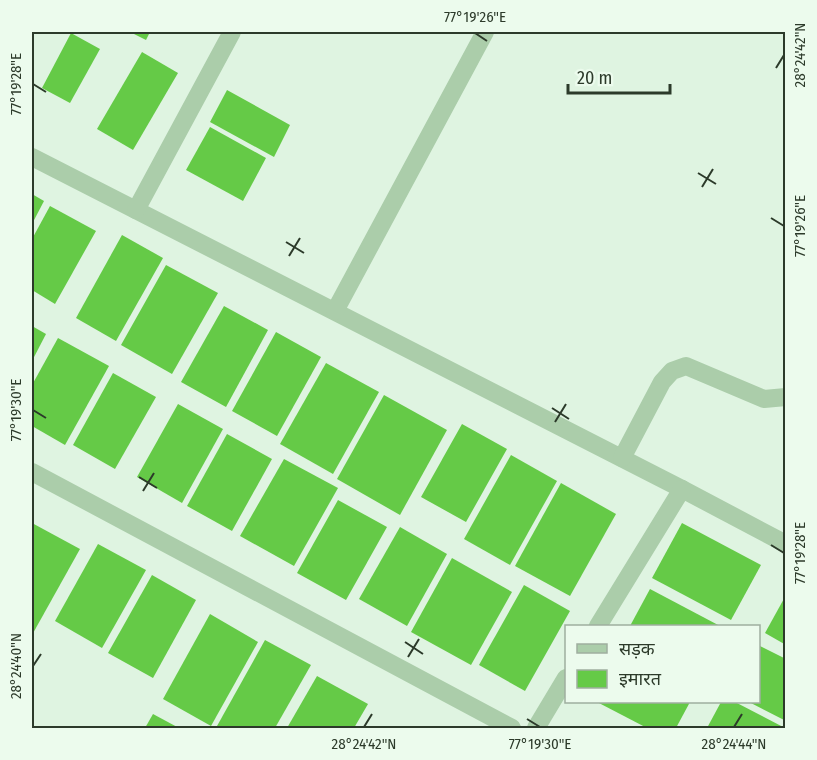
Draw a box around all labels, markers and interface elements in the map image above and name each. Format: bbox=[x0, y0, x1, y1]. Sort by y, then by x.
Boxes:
text: 77°19'26"E bbox=[444, 8, 506, 26]
text: 28°24'42"N bbox=[791, 23, 809, 87]
text: 77°19'28"E bbox=[7, 53, 25, 115]
scale bar bbox=[568, 57, 670, 95]
text: 20 m bbox=[577, 67, 612, 89]
text: 77°19'26"E bbox=[791, 195, 809, 257]
text: 77°19'30"E bbox=[7, 379, 25, 441]
text: 77°19'28"E bbox=[791, 522, 809, 584]
legend bbox=[565, 625, 760, 703]
text: 28°24'40"N bbox=[7, 633, 25, 699]
text: सड़क bbox=[619, 638, 656, 660]
text: इमारत bbox=[619, 668, 662, 690]
text: 28°24'42"N bbox=[332, 735, 396, 753]
text: 77°19'30"E bbox=[509, 735, 571, 753]
text: 28°24'44"N bbox=[702, 735, 766, 753]

